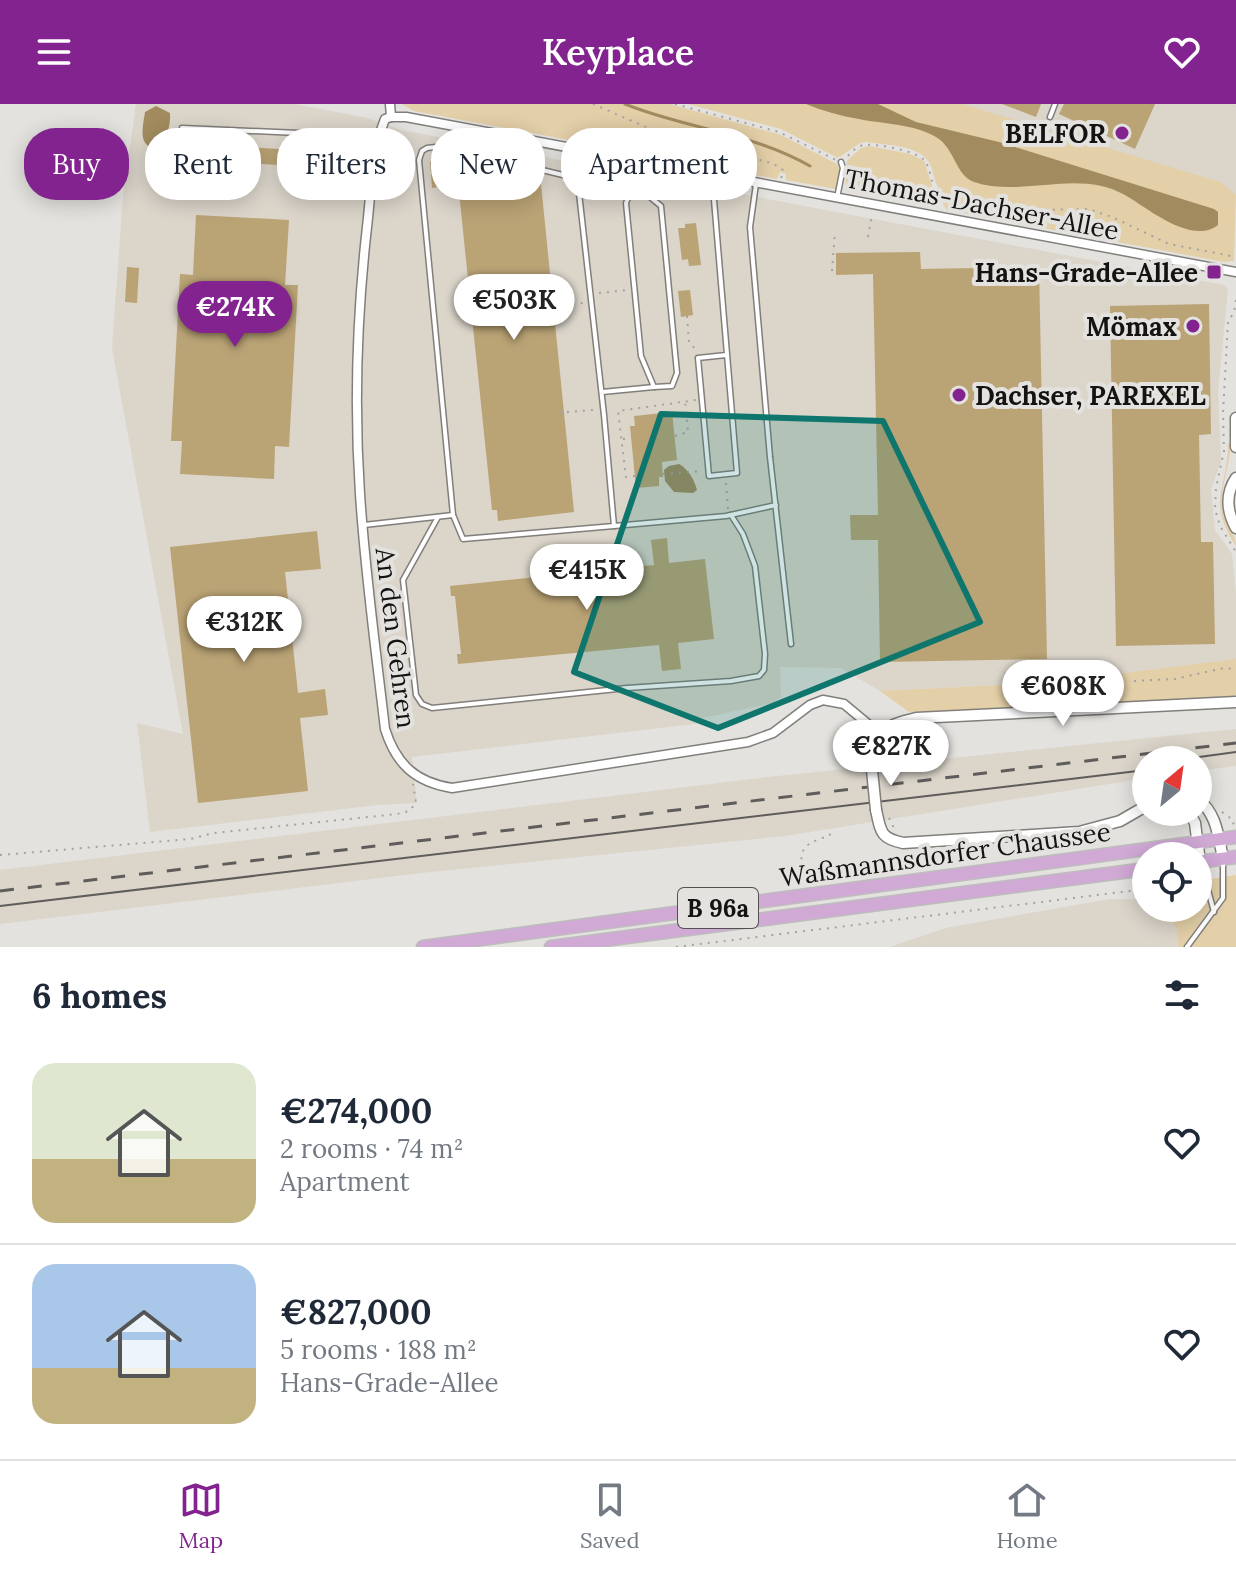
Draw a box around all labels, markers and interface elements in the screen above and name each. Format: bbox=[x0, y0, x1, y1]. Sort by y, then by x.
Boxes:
text: Keyplace bbox=[542, 29, 694, 75]
icon: menu bbox=[32, 30, 76, 74]
icon: heart bbox=[1160, 30, 1204, 74]
place label: BELFOR bbox=[1005, 117, 1106, 150]
marker: BELFOR bbox=[1113, 124, 1131, 142]
chip: Buy bbox=[24, 128, 129, 200]
chip: Rent bbox=[145, 128, 261, 200]
chip: Filters bbox=[277, 128, 415, 200]
chip: New bbox=[431, 128, 545, 200]
chip: Apartment bbox=[561, 128, 757, 200]
street label: Thomas-Dachser-Allee bbox=[842, 161, 1122, 247]
place label: Hans-Grade-Allee bbox=[975, 256, 1198, 289]
marker: Hans-Grade-Allee bbox=[1205, 263, 1223, 281]
pin: €503K bbox=[458, 274, 570, 342]
pin: €274K bbox=[179, 281, 291, 349]
text: €503K bbox=[472, 283, 556, 316]
text: €274K bbox=[195, 290, 275, 323]
place label: Mömax bbox=[1086, 310, 1177, 343]
marker: Mömax bbox=[1184, 317, 1202, 335]
place label: Dachser, PAREXEL bbox=[975, 379, 1206, 412]
marker: Dachser, PAREXEL bbox=[950, 386, 968, 404]
pin: €415K bbox=[531, 544, 643, 612]
street label: An den Gehren bbox=[368, 545, 423, 730]
text: €415K bbox=[548, 553, 626, 586]
pin: €312K bbox=[188, 596, 300, 664]
text: €312K bbox=[205, 605, 283, 638]
pin: €608K bbox=[1007, 660, 1119, 728]
text: €608K bbox=[1020, 669, 1106, 702]
pin: €827K bbox=[835, 720, 947, 788]
text: €827K bbox=[851, 729, 931, 762]
north arrow bbox=[1132, 746, 1212, 826]
map controls bbox=[1132, 746, 1212, 922]
street label: Waßmannsdorfer Chaussee bbox=[777, 814, 1113, 894]
button: locate bbox=[1132, 842, 1212, 922]
road number: B 96a bbox=[678, 888, 758, 928]
icon: filters bbox=[1160, 973, 1204, 1017]
text: 6 homes bbox=[32, 974, 167, 1017]
text: €274,000 bbox=[280, 1089, 432, 1132]
icon: home bbox=[96, 1095, 192, 1191]
icon: heart bbox=[1160, 1121, 1204, 1165]
text: 2 rooms · 74 m² bbox=[280, 1132, 464, 1165]
text: Apartment bbox=[280, 1165, 410, 1198]
text: €827,000 bbox=[280, 1290, 432, 1333]
icon: home bbox=[96, 1296, 192, 1392]
icon: heart bbox=[1160, 1322, 1204, 1366]
text: 5 rooms · 188 m² bbox=[280, 1333, 477, 1366]
text: Hans-Grade-Allee bbox=[280, 1366, 499, 1399]
tab: Map bbox=[178, 1478, 223, 1554]
tab: Saved bbox=[580, 1478, 640, 1554]
tab: Home bbox=[996, 1478, 1058, 1554]

